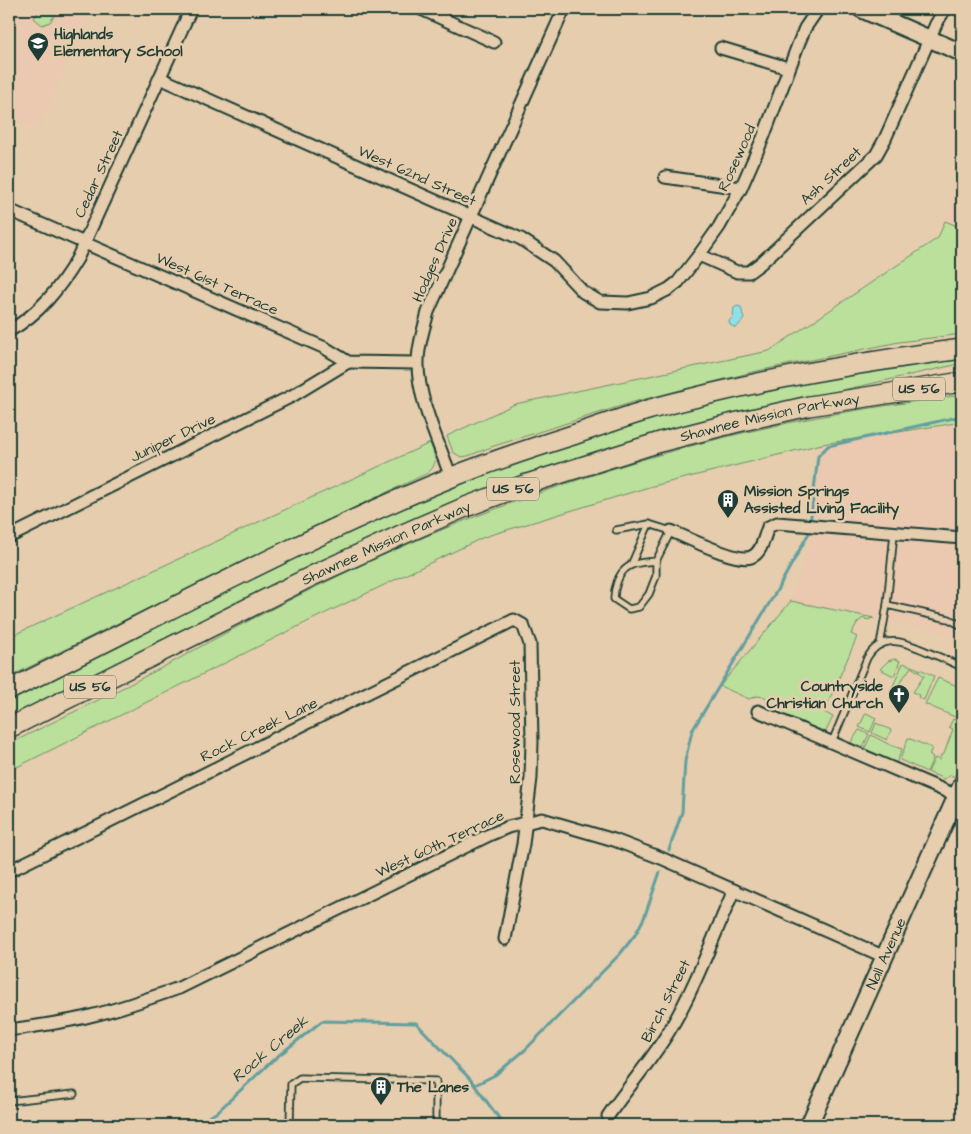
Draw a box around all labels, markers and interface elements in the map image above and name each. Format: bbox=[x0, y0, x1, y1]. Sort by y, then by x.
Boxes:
place label: Highlands Elementary School bbox=[54, 24, 183, 63]
school or university icon: Highlands Elementary School bbox=[26, 31, 50, 62]
street label: Rosewood bbox=[713, 121, 761, 195]
street label: Cedar Street bbox=[69, 127, 129, 221]
street label: West 62nd Street bbox=[355, 141, 479, 211]
street label: Ash Street bbox=[796, 142, 866, 210]
street label: Hodges Drive bbox=[407, 214, 464, 306]
street label: West 61st Terrace bbox=[152, 248, 282, 320]
road number: US 56 bbox=[893, 378, 945, 400]
street label: Shawnee Mission Parkway bbox=[678, 388, 861, 447]
street label: Juniper Drive bbox=[127, 408, 219, 468]
road number: US 56 bbox=[487, 478, 539, 500]
place label: Mission Springs Assisted Living Facility bbox=[744, 481, 900, 521]
building icon: Mission Springs Assisted Living Facility bbox=[716, 488, 740, 519]
street label: Shawnee Mission Parkway bbox=[298, 496, 474, 590]
street label: Rosewood Street bbox=[505, 660, 526, 784]
road number: US 56 bbox=[64, 676, 116, 699]
place label: Countryside Christian Church bbox=[767, 676, 884, 714]
church icon: Countryside Christian Church bbox=[887, 683, 911, 714]
street label: Rock Creek Lane bbox=[197, 693, 321, 767]
street label: West 60th Terrace bbox=[372, 805, 508, 883]
street label: Nall Avenue bbox=[861, 914, 911, 993]
street label: Birch Street bbox=[636, 956, 696, 1046]
water label: Rock Creek bbox=[227, 1010, 314, 1088]
building icon: The Lanes bbox=[369, 1075, 393, 1106]
place label: The Lanes bbox=[396, 1077, 470, 1098]

